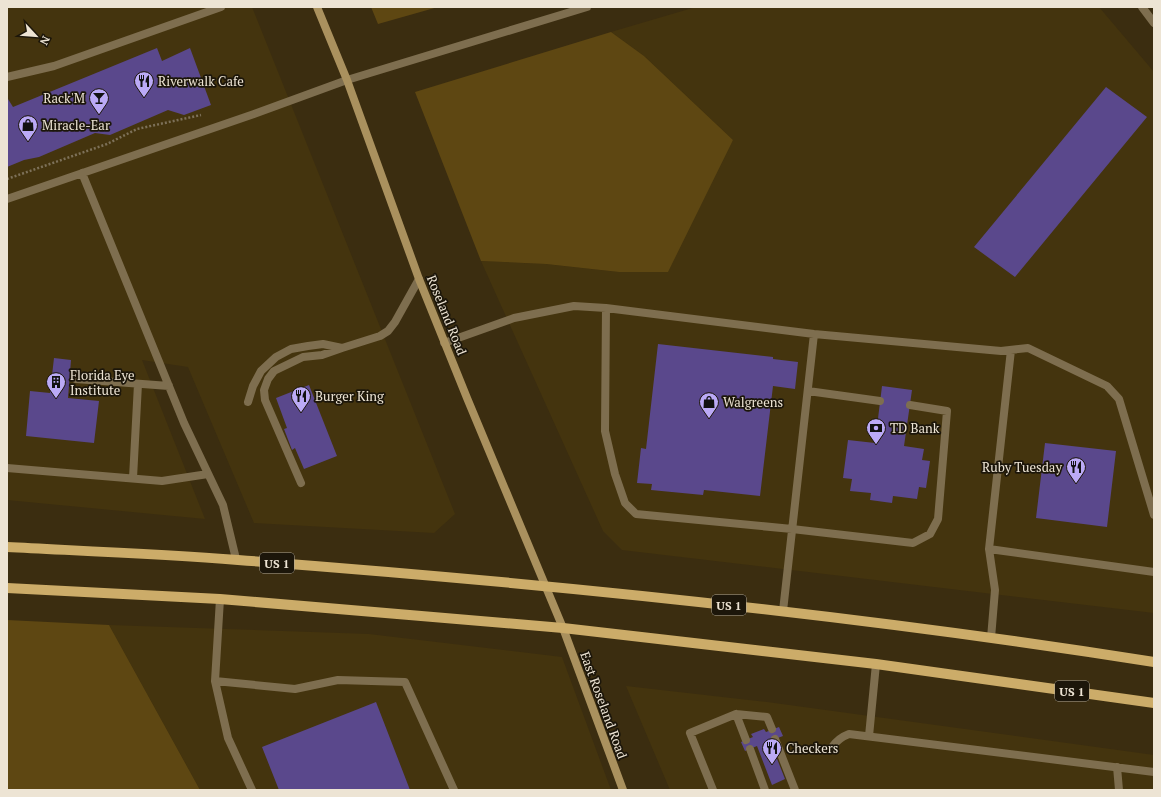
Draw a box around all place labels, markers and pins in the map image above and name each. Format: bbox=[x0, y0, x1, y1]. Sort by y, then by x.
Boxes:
restaurant icon: Riverwalk Cafe bbox=[133, 70, 155, 98]
place label: Riverwalk Cafe bbox=[158, 72, 244, 90]
bar icon: Rack'M bbox=[88, 87, 110, 115]
place label: Rack'M bbox=[43, 89, 85, 107]
shop icon: Miracle-Ear bbox=[17, 114, 39, 142]
place label: Miracle-Ear bbox=[42, 116, 110, 134]
place label: Florida Eye Institute bbox=[70, 366, 134, 399]
building icon: Florida Eye Institute bbox=[45, 371, 67, 399]
restaurant icon: Burger King bbox=[290, 385, 312, 413]
place label: Burger King bbox=[315, 387, 384, 405]
shop icon: Walgreens bbox=[698, 391, 720, 419]
place label: Walgreens bbox=[723, 393, 783, 411]
bank icon: TD Bank bbox=[865, 417, 887, 445]
place label: TD Bank bbox=[890, 419, 940, 437]
restaurant icon: Ruby Tuesday bbox=[1065, 456, 1087, 484]
place label: Ruby Tuesday bbox=[982, 458, 1062, 476]
restaurant icon: Checkers bbox=[761, 737, 783, 765]
place label: Checkers bbox=[786, 739, 838, 757]

